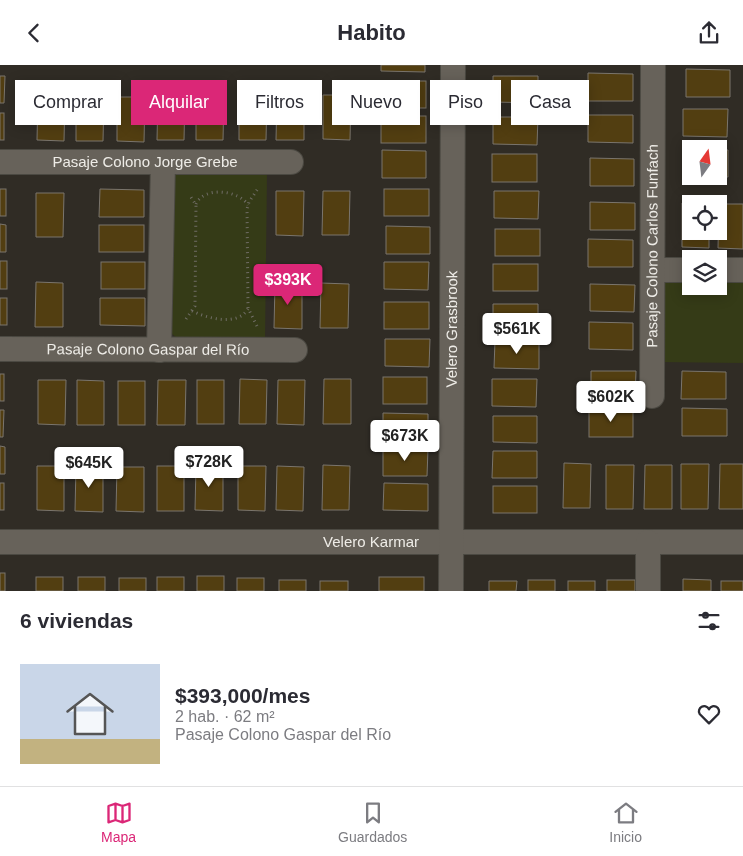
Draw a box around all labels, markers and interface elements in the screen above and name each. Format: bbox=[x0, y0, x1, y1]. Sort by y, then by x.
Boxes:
icon: back bbox=[20, 19, 48, 47]
icon: share bbox=[695, 19, 723, 47]
text: Habito bbox=[337, 20, 406, 45]
chip: Comprar bbox=[15, 80, 121, 125]
chip: Alquilar bbox=[131, 80, 227, 125]
chip: Filtros bbox=[237, 80, 322, 125]
chip: Nuevo bbox=[332, 80, 420, 125]
chip: Piso bbox=[430, 80, 501, 125]
chip: Casa bbox=[511, 80, 589, 125]
north arrow bbox=[682, 140, 728, 185]
map controls bbox=[682, 140, 727, 295]
street label: Pasaje Colono Carlos Funfach bbox=[643, 144, 661, 348]
street label: Pasaje Colono Jorge Grebe bbox=[52, 153, 238, 170]
button: locate bbox=[682, 195, 727, 240]
button: layers bbox=[682, 250, 727, 295]
pin: $393K bbox=[253, 263, 323, 306]
street label: Velero Grasbrook bbox=[443, 270, 460, 387]
text: $393K bbox=[264, 271, 312, 288]
pin: $561K bbox=[482, 313, 552, 355]
text: $561K bbox=[493, 320, 541, 337]
street label: Pasaje Colono Gaspar del Río bbox=[47, 340, 249, 358]
pin: $602K bbox=[576, 381, 646, 423]
text: $602K bbox=[587, 388, 635, 405]
pin: $673K bbox=[370, 419, 440, 462]
text: $673K bbox=[381, 427, 429, 444]
pin: $728K bbox=[174, 445, 244, 488]
pin: $645K bbox=[54, 447, 124, 489]
text: $728K bbox=[185, 453, 233, 470]
text: $645K bbox=[65, 454, 113, 471]
street label: Velero Karmar bbox=[323, 533, 419, 550]
icon: filters bbox=[695, 607, 723, 635]
text: 6 viviendas bbox=[20, 609, 133, 632]
icon: home bbox=[60, 684, 120, 744]
text: $393,000/mes bbox=[175, 684, 310, 707]
icon: heart bbox=[695, 700, 723, 728]
text: 2 hab. · 62 m² bbox=[175, 708, 275, 725]
text: Pasaje Colono Gaspar del Río bbox=[175, 726, 391, 743]
tab: Mapa bbox=[101, 799, 136, 845]
tab: Guardados bbox=[338, 799, 407, 845]
tab: Inicio bbox=[609, 799, 642, 845]

